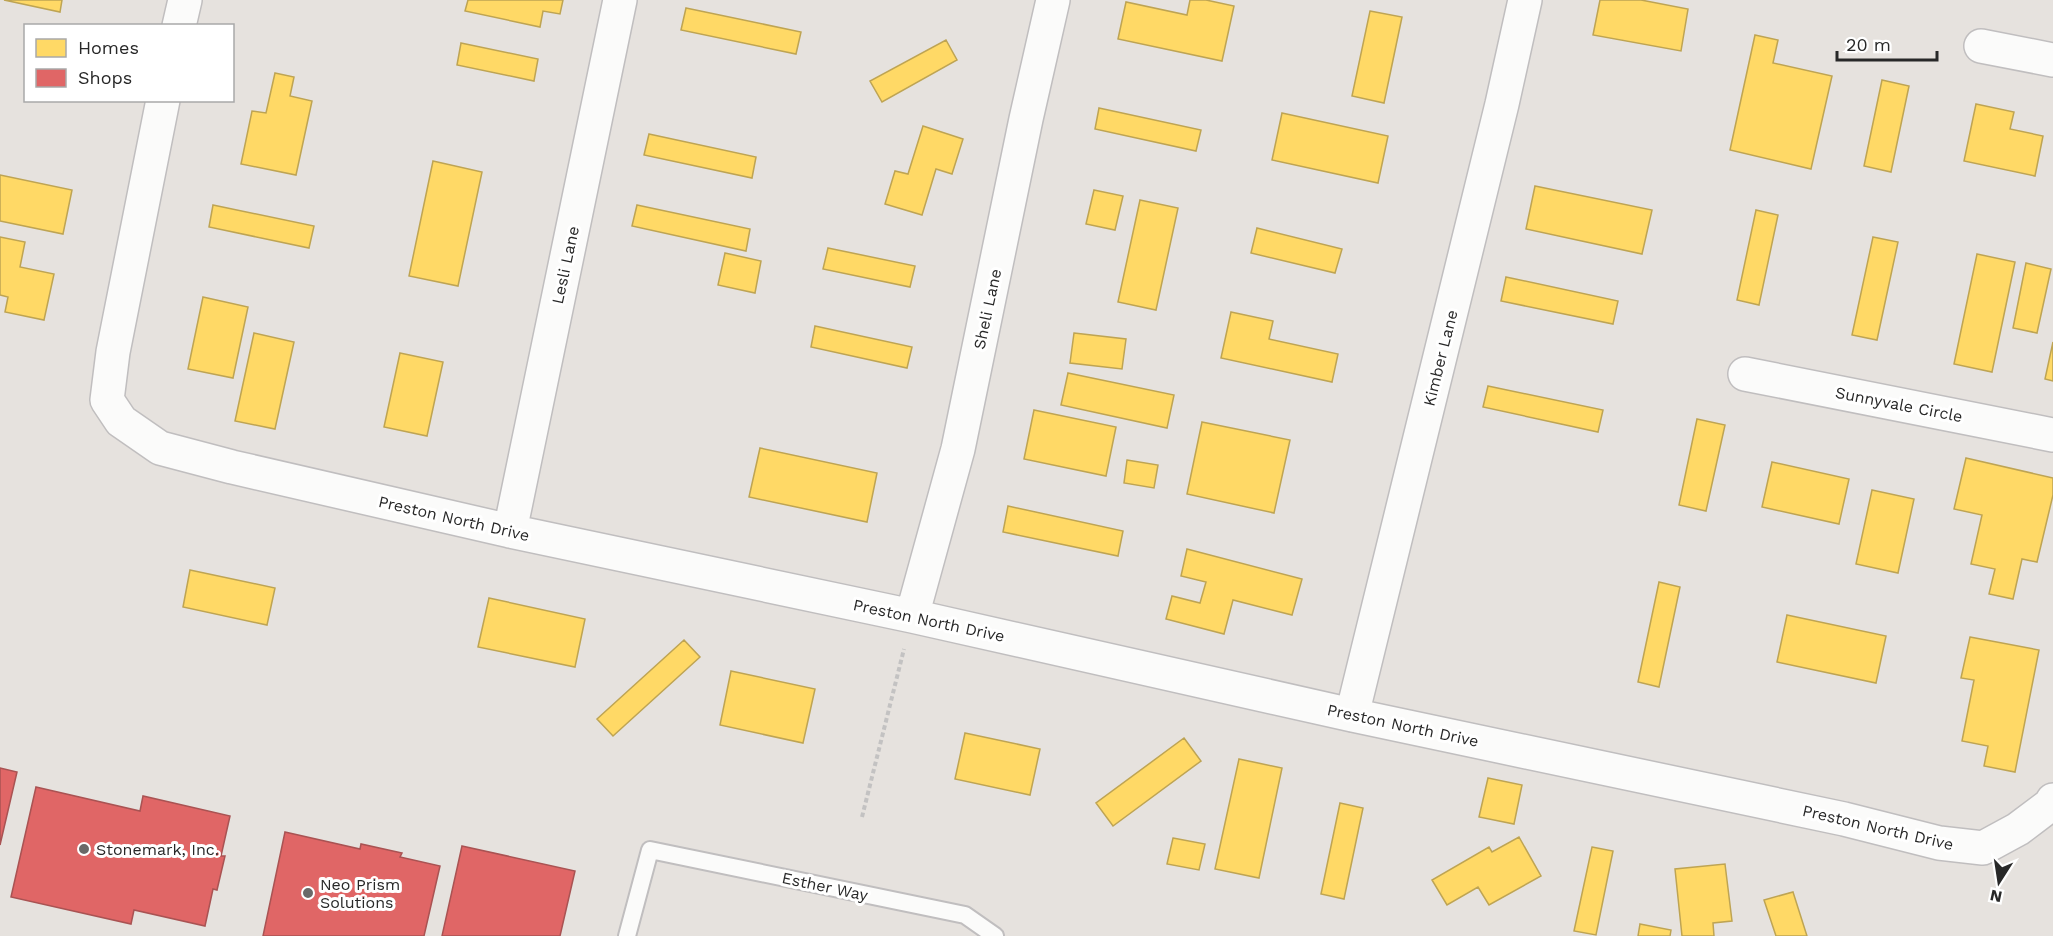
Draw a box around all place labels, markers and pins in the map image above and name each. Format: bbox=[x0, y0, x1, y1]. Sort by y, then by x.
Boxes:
place label: Stonemark, Inc. bbox=[96, 840, 219, 859]
marker: Stonemark, Inc. bbox=[77, 842, 91, 856]
place label: Neo Prism Solutions bbox=[320, 875, 400, 912]
marker: Neo Prism Solutions bbox=[301, 886, 315, 900]

